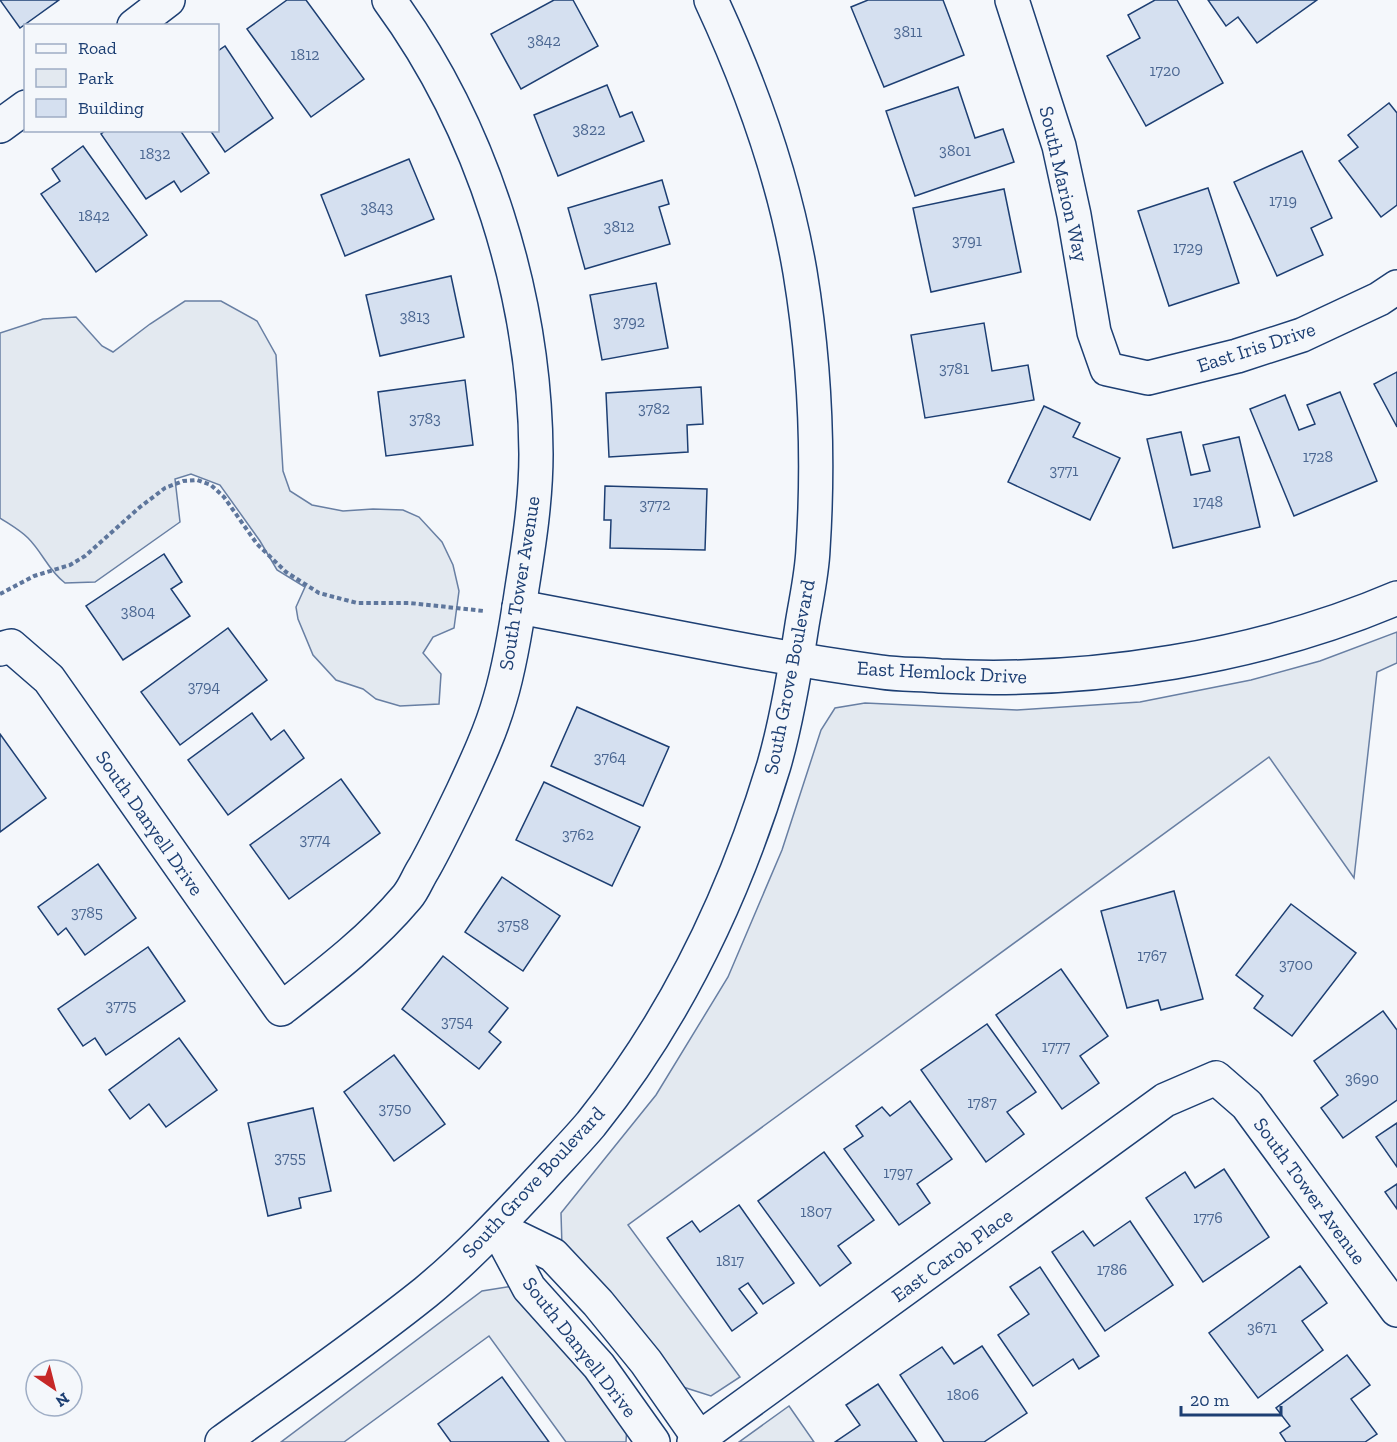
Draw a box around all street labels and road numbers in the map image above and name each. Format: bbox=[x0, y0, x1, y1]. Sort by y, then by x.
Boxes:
street label: South Marion Way bbox=[1034, 104, 1094, 265]
street label: East Iris Drive bbox=[1194, 317, 1318, 377]
street label: South Tower Avenue bbox=[493, 494, 545, 672]
street label: South Grove Boulevard bbox=[758, 577, 820, 777]
street label: East Hemlock Drive bbox=[856, 656, 1028, 688]
street label: South Danyell Drive bbox=[91, 746, 209, 900]
street label: South Grove Boulevard bbox=[457, 1101, 609, 1263]
street label: South Tower Avenue bbox=[1249, 1113, 1371, 1269]
street label: East Carob Place bbox=[887, 1203, 1017, 1307]
street label: South Danyell Drive bbox=[518, 1272, 642, 1422]

